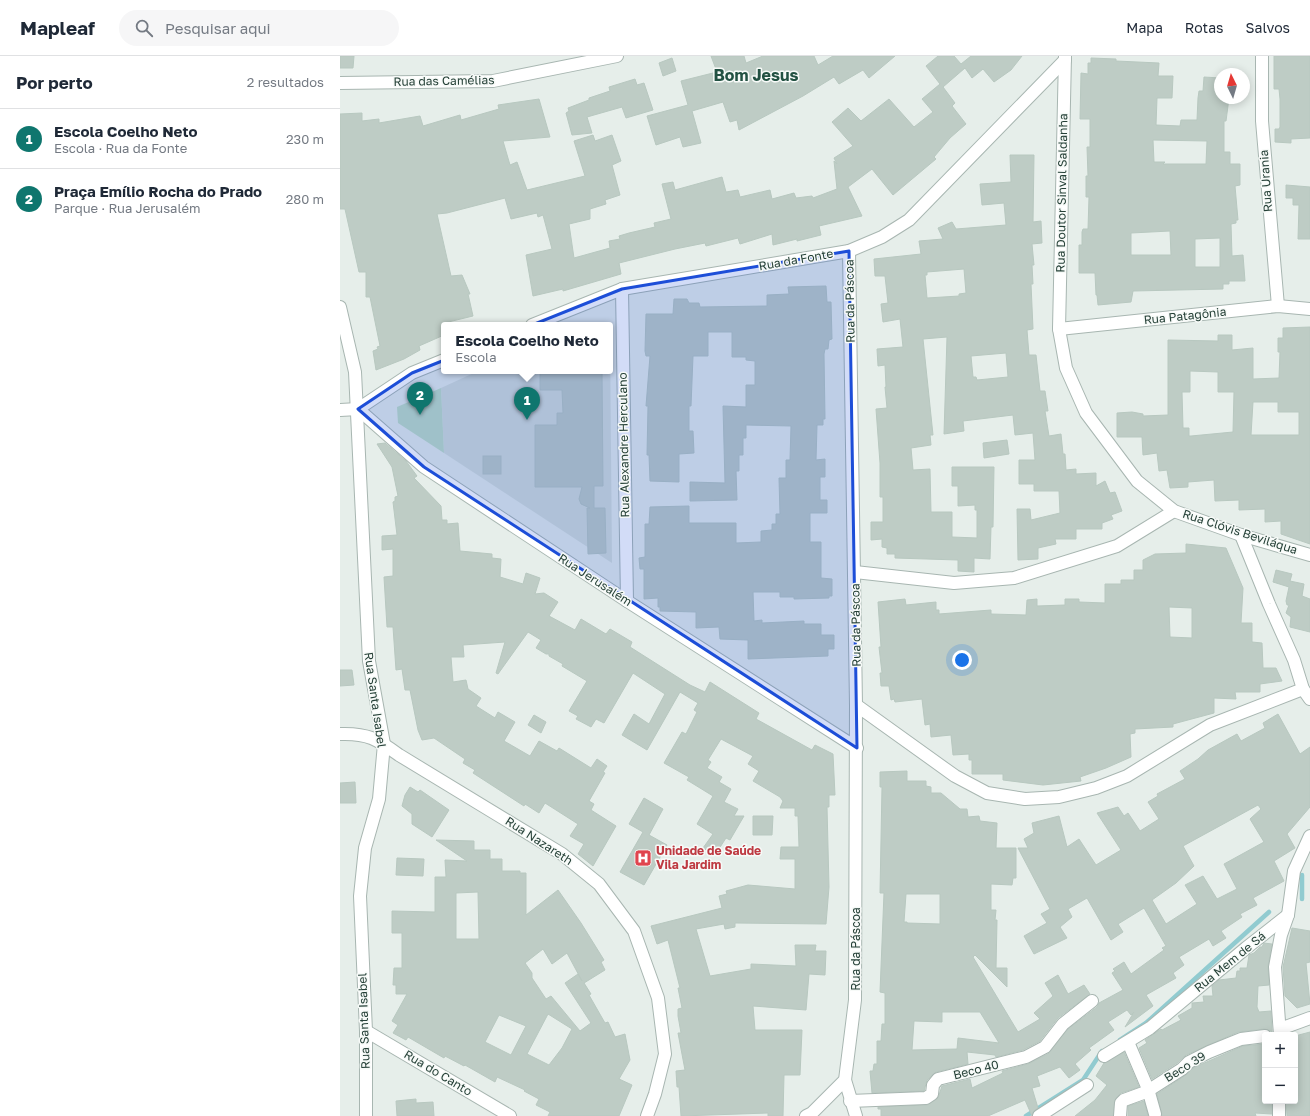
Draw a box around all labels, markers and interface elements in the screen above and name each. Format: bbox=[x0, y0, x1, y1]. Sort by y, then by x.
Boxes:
search box bbox=[119, 10, 399, 46]
text: Mapleaf bbox=[20, 16, 95, 39]
icon: search bbox=[133, 17, 155, 39]
text: Pesquisar aqui bbox=[165, 19, 271, 37]
text: Mapa bbox=[1126, 19, 1163, 36]
text: Rotas bbox=[1185, 19, 1224, 36]
text: Salvos bbox=[1246, 19, 1290, 36]
district label: Bom Jesus bbox=[714, 65, 798, 85]
north arrow bbox=[1214, 68, 1250, 104]
text: Por perto bbox=[16, 72, 93, 93]
street label: Rua das Camélias bbox=[393, 72, 495, 89]
text: 2 resultados bbox=[247, 74, 324, 90]
street label: Rua Doutor Sinval Saldanha bbox=[1053, 113, 1070, 273]
text: Escola Coelho Neto bbox=[54, 122, 197, 140]
text: 1 bbox=[26, 131, 32, 147]
text: 230 m bbox=[286, 131, 324, 147]
text: Escola · Rua da Fonte bbox=[54, 140, 187, 156]
street label: Rua Urania bbox=[1256, 149, 1275, 213]
text: Praça Emílio Rocha do Prado bbox=[54, 182, 262, 200]
text: 2 bbox=[25, 191, 33, 207]
text: 280 m bbox=[286, 191, 324, 207]
text: Parque · Rua Jerusalém bbox=[54, 200, 201, 216]
street label: Rua da Fonte bbox=[757, 246, 834, 273]
street label: Rua da Páscoa bbox=[841, 259, 858, 343]
street label: Rua Patagônia bbox=[1143, 304, 1227, 327]
popup bbox=[441, 322, 613, 374]
text: Escola Coelho Neto bbox=[455, 331, 599, 349]
text: Escola bbox=[455, 349, 497, 365]
street label: Rua Alexandre Herculano bbox=[615, 372, 632, 518]
pin: 2 bbox=[407, 382, 433, 415]
pin: 1 bbox=[514, 387, 540, 420]
street label: Rua Clóvis Beviláqua bbox=[1181, 506, 1299, 557]
street label: Rua Jerusalém bbox=[556, 550, 635, 609]
street label: Rua da Páscoa bbox=[847, 583, 864, 667]
your location bbox=[952, 650, 972, 670]
street label: Rua Santa Isabel bbox=[361, 651, 390, 749]
street label: Rua Nazareth bbox=[503, 813, 576, 868]
place label: Unidade de Saúde Vila Jardim bbox=[656, 843, 761, 872]
hospital icon: Unidade de Saúde Vila Jardim bbox=[633, 848, 653, 868]
street label: Rua da Páscoa bbox=[848, 907, 863, 991]
street label: Rua Mem de Sá bbox=[1191, 928, 1268, 995]
street label: Rua Santa Isabel bbox=[354, 972, 373, 1069]
map controls bbox=[1262, 1032, 1298, 1104]
button: + bbox=[1262, 1032, 1298, 1068]
street label: Rua do Canto bbox=[402, 1046, 475, 1099]
street label: Beco 39 bbox=[1161, 1048, 1208, 1085]
street label: Beco 40 bbox=[951, 1057, 1000, 1082]
button: − bbox=[1262, 1068, 1298, 1104]

